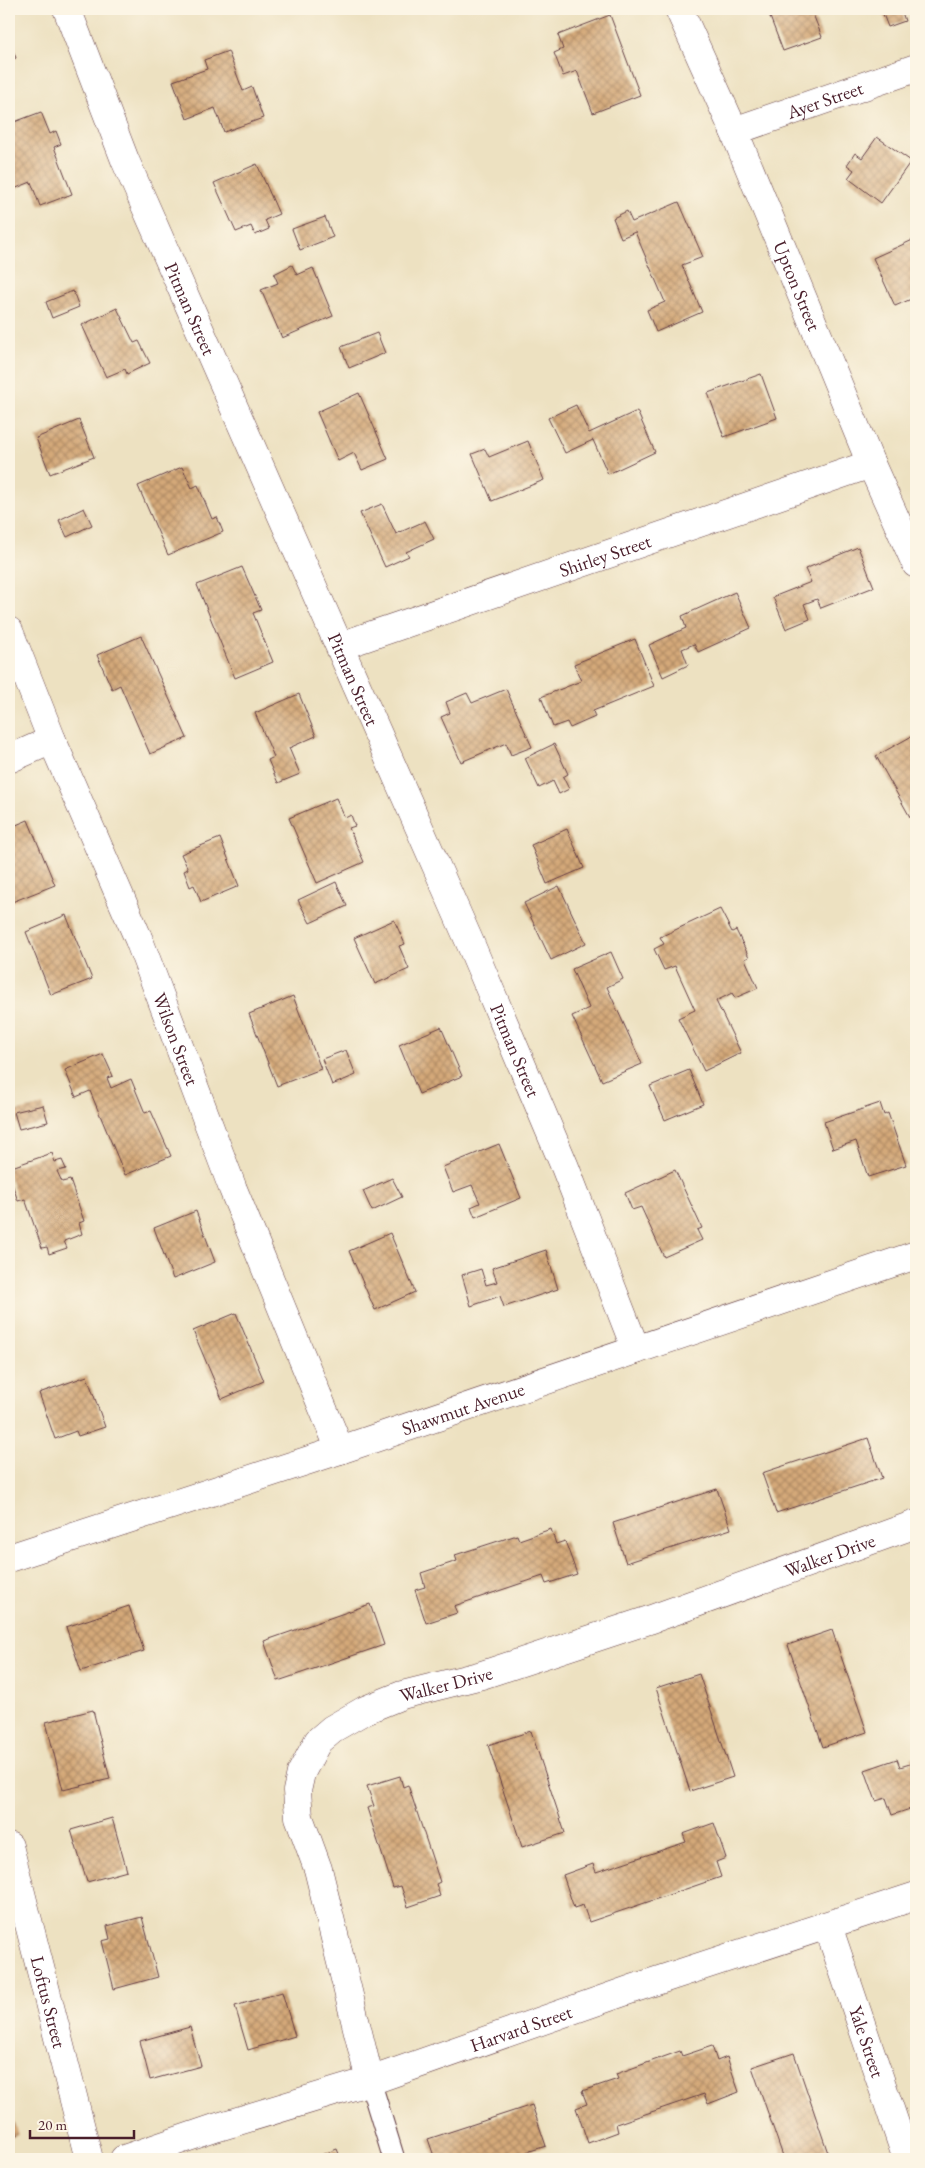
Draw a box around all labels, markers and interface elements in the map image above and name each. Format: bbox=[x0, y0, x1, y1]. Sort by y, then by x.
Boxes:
street label: Ayer Street bbox=[782, 75, 866, 125]
street label: Upton Street bbox=[768, 237, 827, 334]
street label: Pitman Street bbox=[159, 258, 221, 359]
street label: Shirley Street bbox=[556, 528, 654, 583]
street label: Pitman Street bbox=[322, 629, 385, 730]
street label: Wilson Street bbox=[147, 989, 205, 1089]
street label: Pitman Street bbox=[484, 1000, 546, 1101]
street label: Shawmut Avenue bbox=[398, 1376, 528, 1441]
street label: Walker Drive bbox=[781, 1528, 879, 1583]
street label: Walker Drive bbox=[397, 1660, 496, 1708]
street label: Loftus Street bbox=[25, 1953, 72, 2051]
street label: Harvard Street bbox=[467, 1999, 575, 2058]
street label: Yale Street bbox=[843, 2003, 890, 2081]
scale bar bbox=[30, 2108, 134, 2140]
text: 20 m bbox=[38, 2115, 67, 2134]

